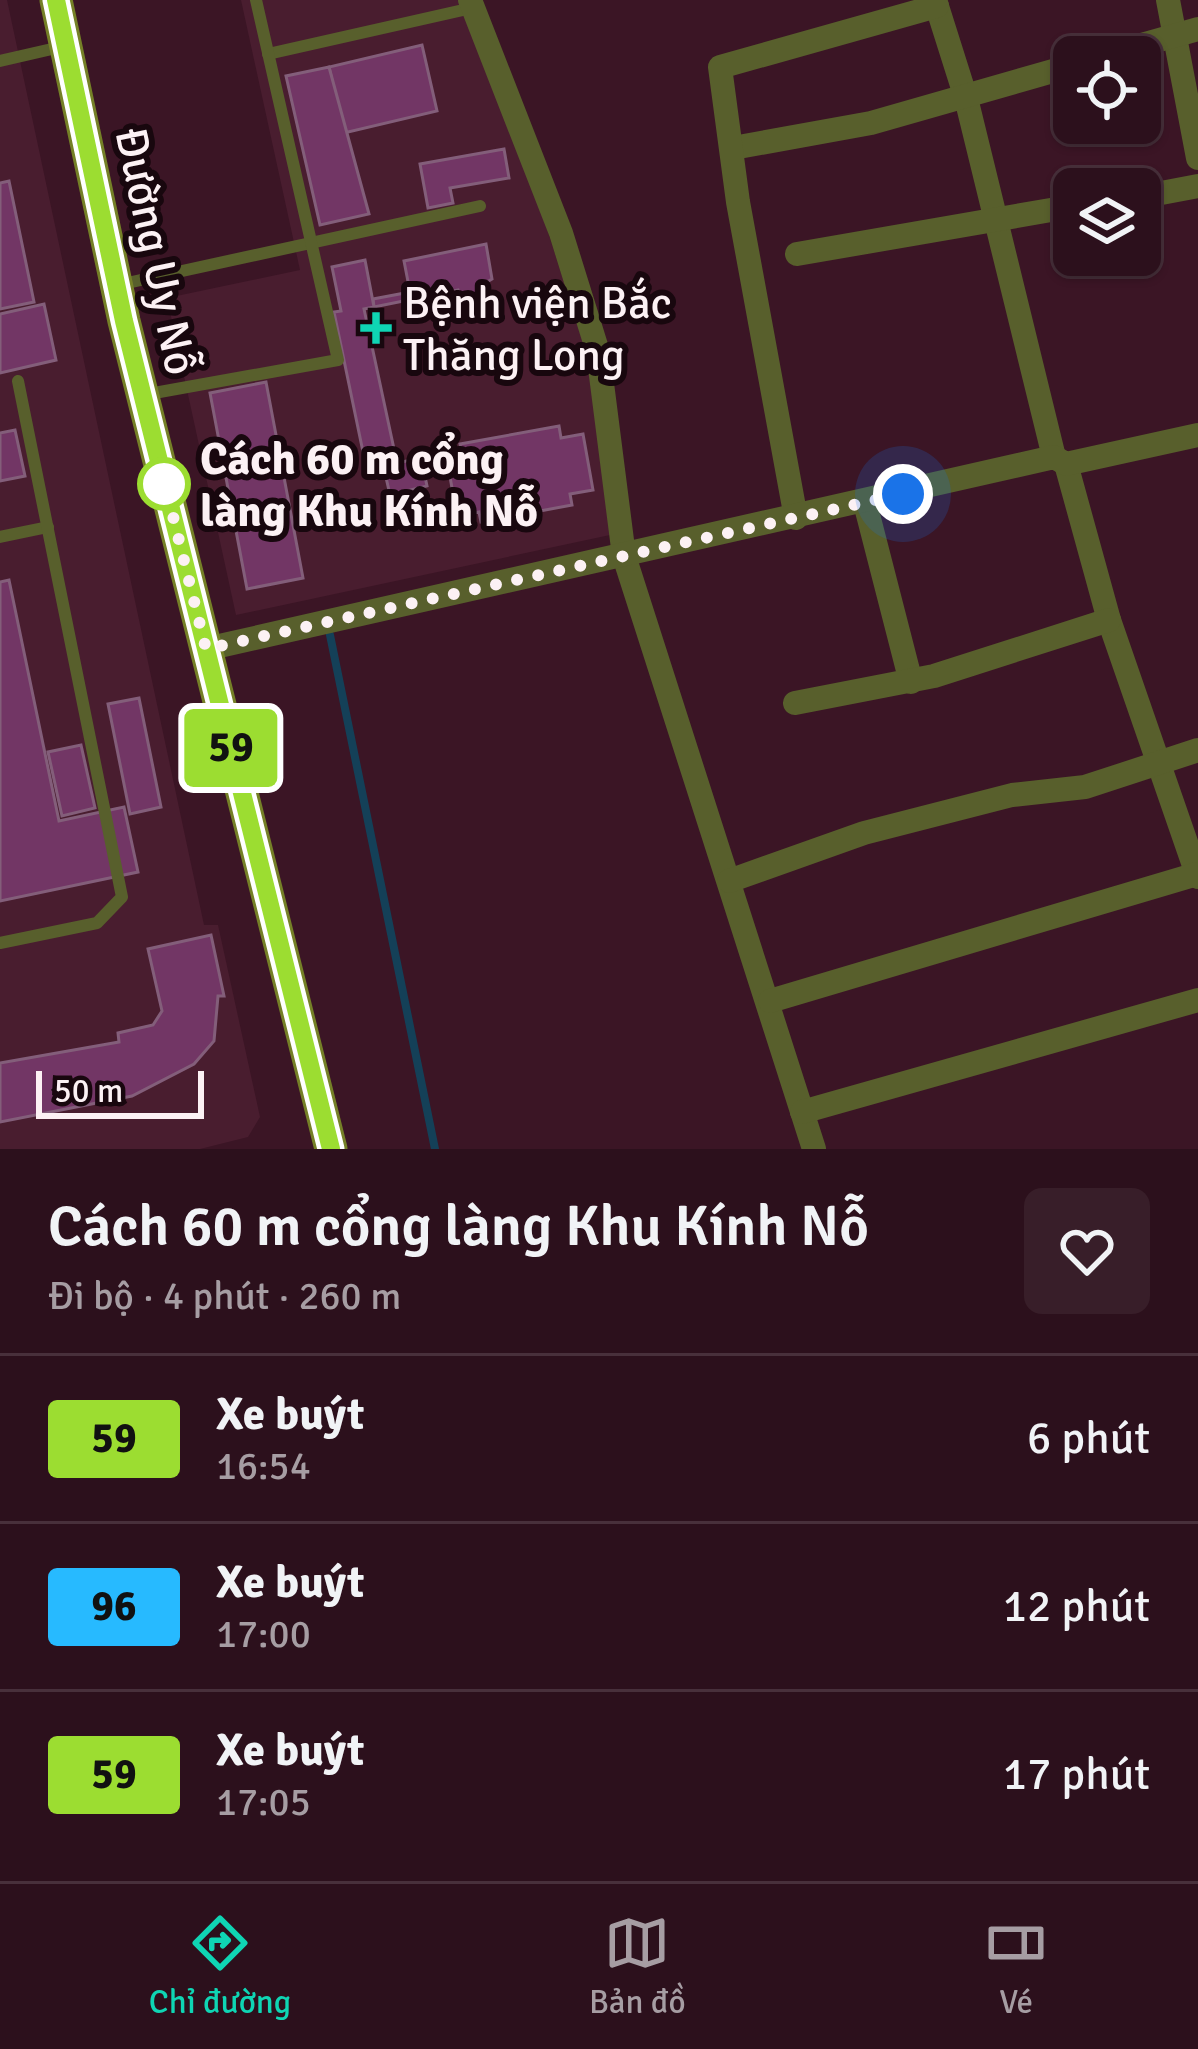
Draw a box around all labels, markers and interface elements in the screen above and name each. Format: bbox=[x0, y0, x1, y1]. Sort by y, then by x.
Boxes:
map controls bbox=[1053, 36, 1161, 276]
button: locate bbox=[1053, 36, 1161, 144]
street label: Đường Uy Nỗ bbox=[103, 123, 209, 380]
button: layers bbox=[1053, 168, 1161, 276]
place label: Bệnh viện Bắc Thăng Long bbox=[403, 276, 672, 383]
marker: Bệnh viện Bắc Thăng Long bbox=[360, 312, 392, 344]
place label: Cách 60 m cổng làng Khu Kính Nỗ bbox=[200, 432, 538, 539]
marker: Cách 60 m cổng làng Khu Kính Nỗ bbox=[139, 459, 189, 509]
your location bbox=[873, 464, 933, 524]
line badge: 59 bbox=[177, 709, 285, 787]
text: 59 bbox=[208, 722, 254, 773]
scale bar bbox=[36, 1065, 204, 1118]
text: 50 m bbox=[54, 1071, 123, 1112]
button: heart bbox=[1024, 1188, 1150, 1314]
text: Cách 60 m cổng làng Khu Kính Nỗ bbox=[48, 1191, 869, 1262]
text: Đi bộ · 4 phút · 260 m bbox=[48, 1272, 401, 1320]
text: Xe buýt bbox=[216, 1387, 364, 1442]
text: 6 phút bbox=[1027, 1411, 1150, 1466]
text: 59 bbox=[91, 1413, 137, 1464]
text: 16:54 bbox=[216, 1442, 311, 1490]
text: Xe buýt bbox=[216, 1555, 364, 1610]
text: 12 phút bbox=[1003, 1579, 1150, 1634]
text: 96 bbox=[91, 1581, 137, 1632]
text: 17:00 bbox=[216, 1610, 311, 1658]
text: Xe buýt bbox=[216, 1723, 364, 1778]
text: 17 phút bbox=[1003, 1747, 1150, 1802]
text: 59 bbox=[91, 1749, 137, 1800]
text: 17:05 bbox=[216, 1778, 311, 1826]
tab: Chỉ đường bbox=[149, 1910, 291, 2023]
tab: Bản đồ bbox=[589, 1910, 686, 2023]
tab: Vé bbox=[983, 1910, 1049, 2023]

